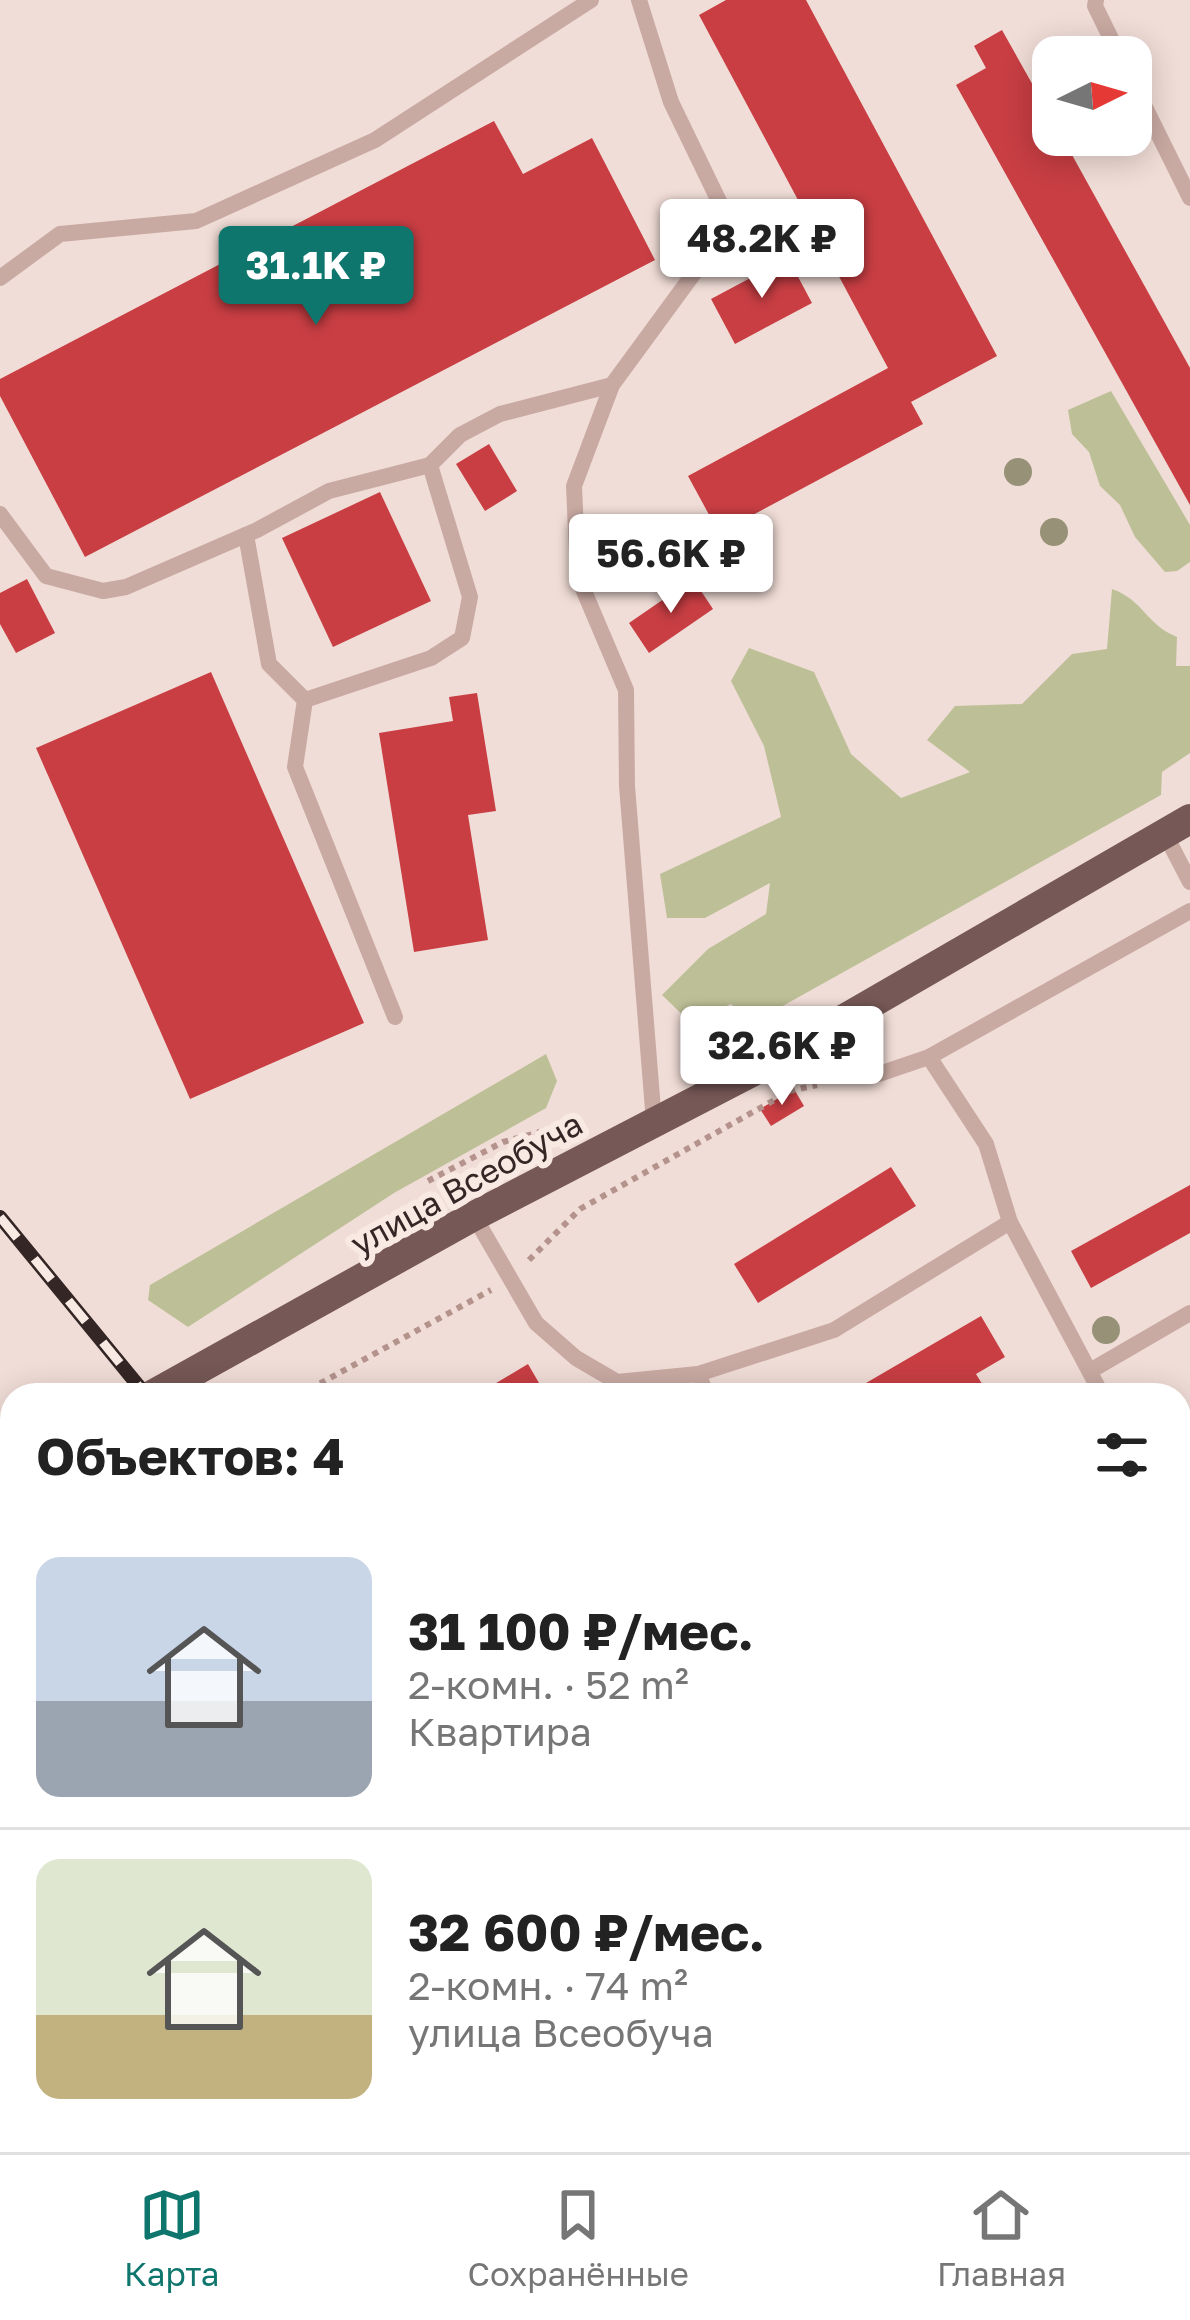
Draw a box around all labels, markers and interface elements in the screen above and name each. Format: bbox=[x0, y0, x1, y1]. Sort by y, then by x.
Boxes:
north arrow bbox=[1032, 36, 1152, 156]
map controls bbox=[1032, 36, 1152, 156]
pin: 48.2K ₽ bbox=[651, 199, 873, 301]
text: 48.2K ₽ bbox=[687, 214, 837, 261]
pin: 31.1K ₽ bbox=[205, 226, 427, 328]
text: 31.1K ₽ bbox=[246, 241, 386, 288]
pin: 56.6K ₽ bbox=[560, 514, 782, 616]
text: 56.6K ₽ bbox=[596, 529, 746, 576]
pin: 32.6K ₽ bbox=[671, 1006, 893, 1108]
text: 32.6K ₽ bbox=[707, 1021, 857, 1068]
street label: улица Всеобуча bbox=[343, 1103, 589, 1263]
icon: filters bbox=[1089, 1422, 1155, 1488]
text: Объектов: 4 bbox=[36, 1425, 345, 1486]
text: 31 100 ₽/мес. bbox=[408, 1600, 754, 1661]
icon: home bbox=[132, 1605, 276, 1749]
text: 2-комн. · 52 m² bbox=[408, 1661, 689, 1708]
text: Квартира bbox=[408, 1708, 592, 1755]
text: 32 600 ₽/мес. bbox=[408, 1901, 765, 1962]
icon: home bbox=[132, 1907, 276, 2051]
text: 2-комн. · 74 m² bbox=[408, 1962, 688, 2009]
text: улица Всеобуча bbox=[408, 2009, 714, 2056]
tab: Карта bbox=[124, 2182, 220, 2293]
tab: Сохранённые bbox=[468, 2182, 689, 2293]
tab: Главная bbox=[937, 2182, 1066, 2293]

